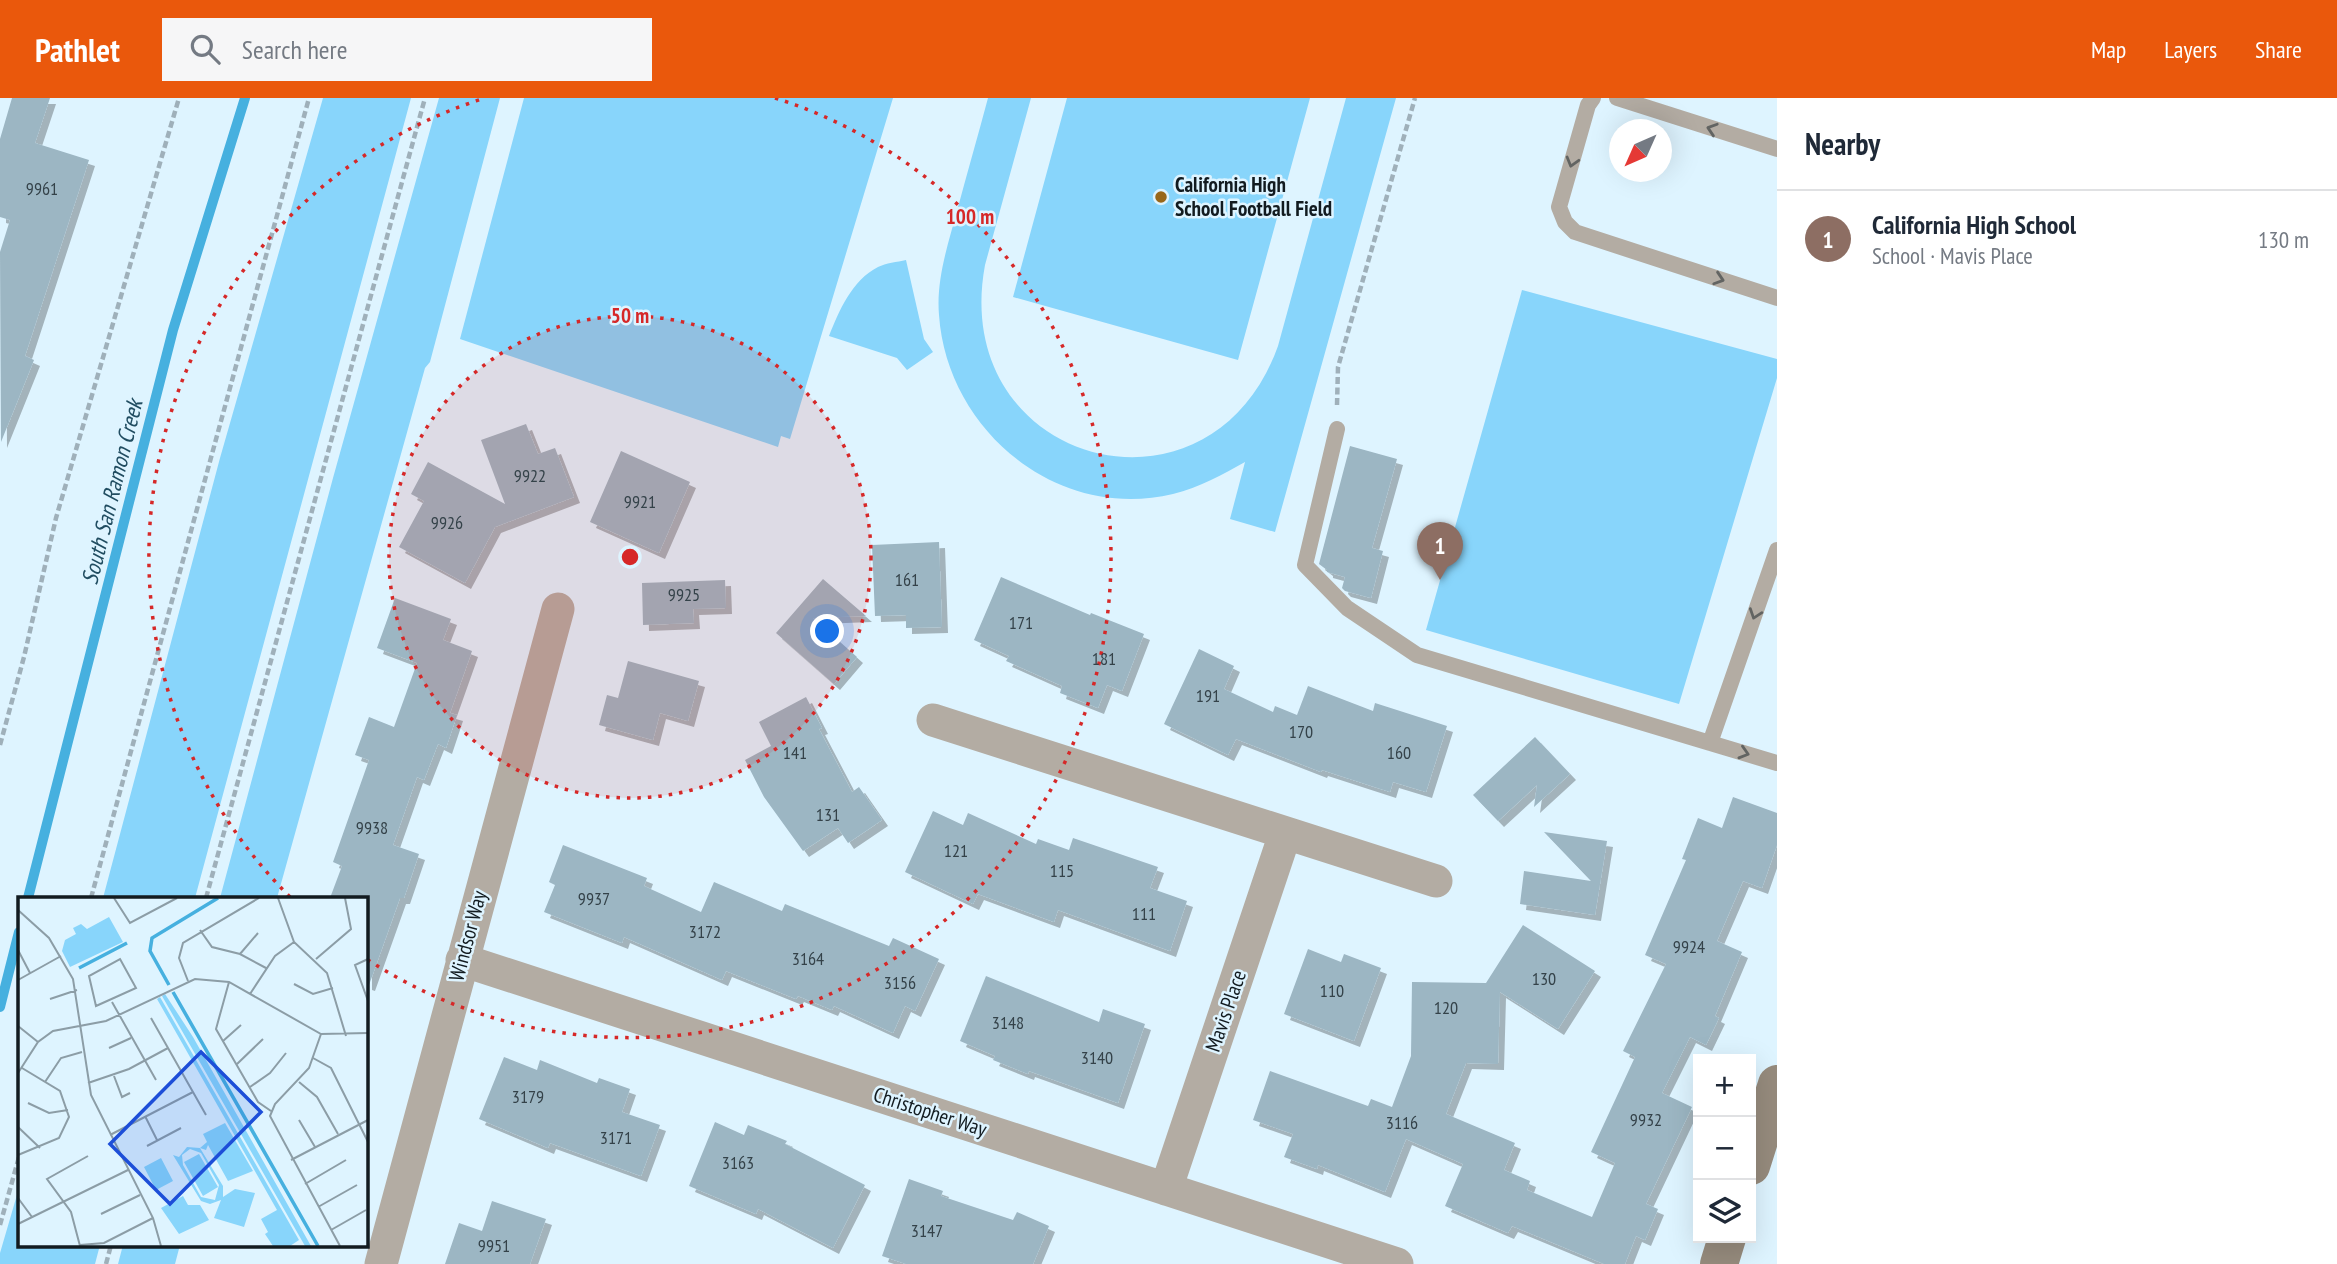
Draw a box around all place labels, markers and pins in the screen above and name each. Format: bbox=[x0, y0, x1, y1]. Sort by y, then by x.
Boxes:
place label: California High School Football Field bbox=[1175, 171, 1332, 222]
marker: California High School Football Field bbox=[1153, 189, 1169, 205]
pin: 1 bbox=[1417, 522, 1463, 580]
centre of rings bbox=[618, 545, 642, 569]

